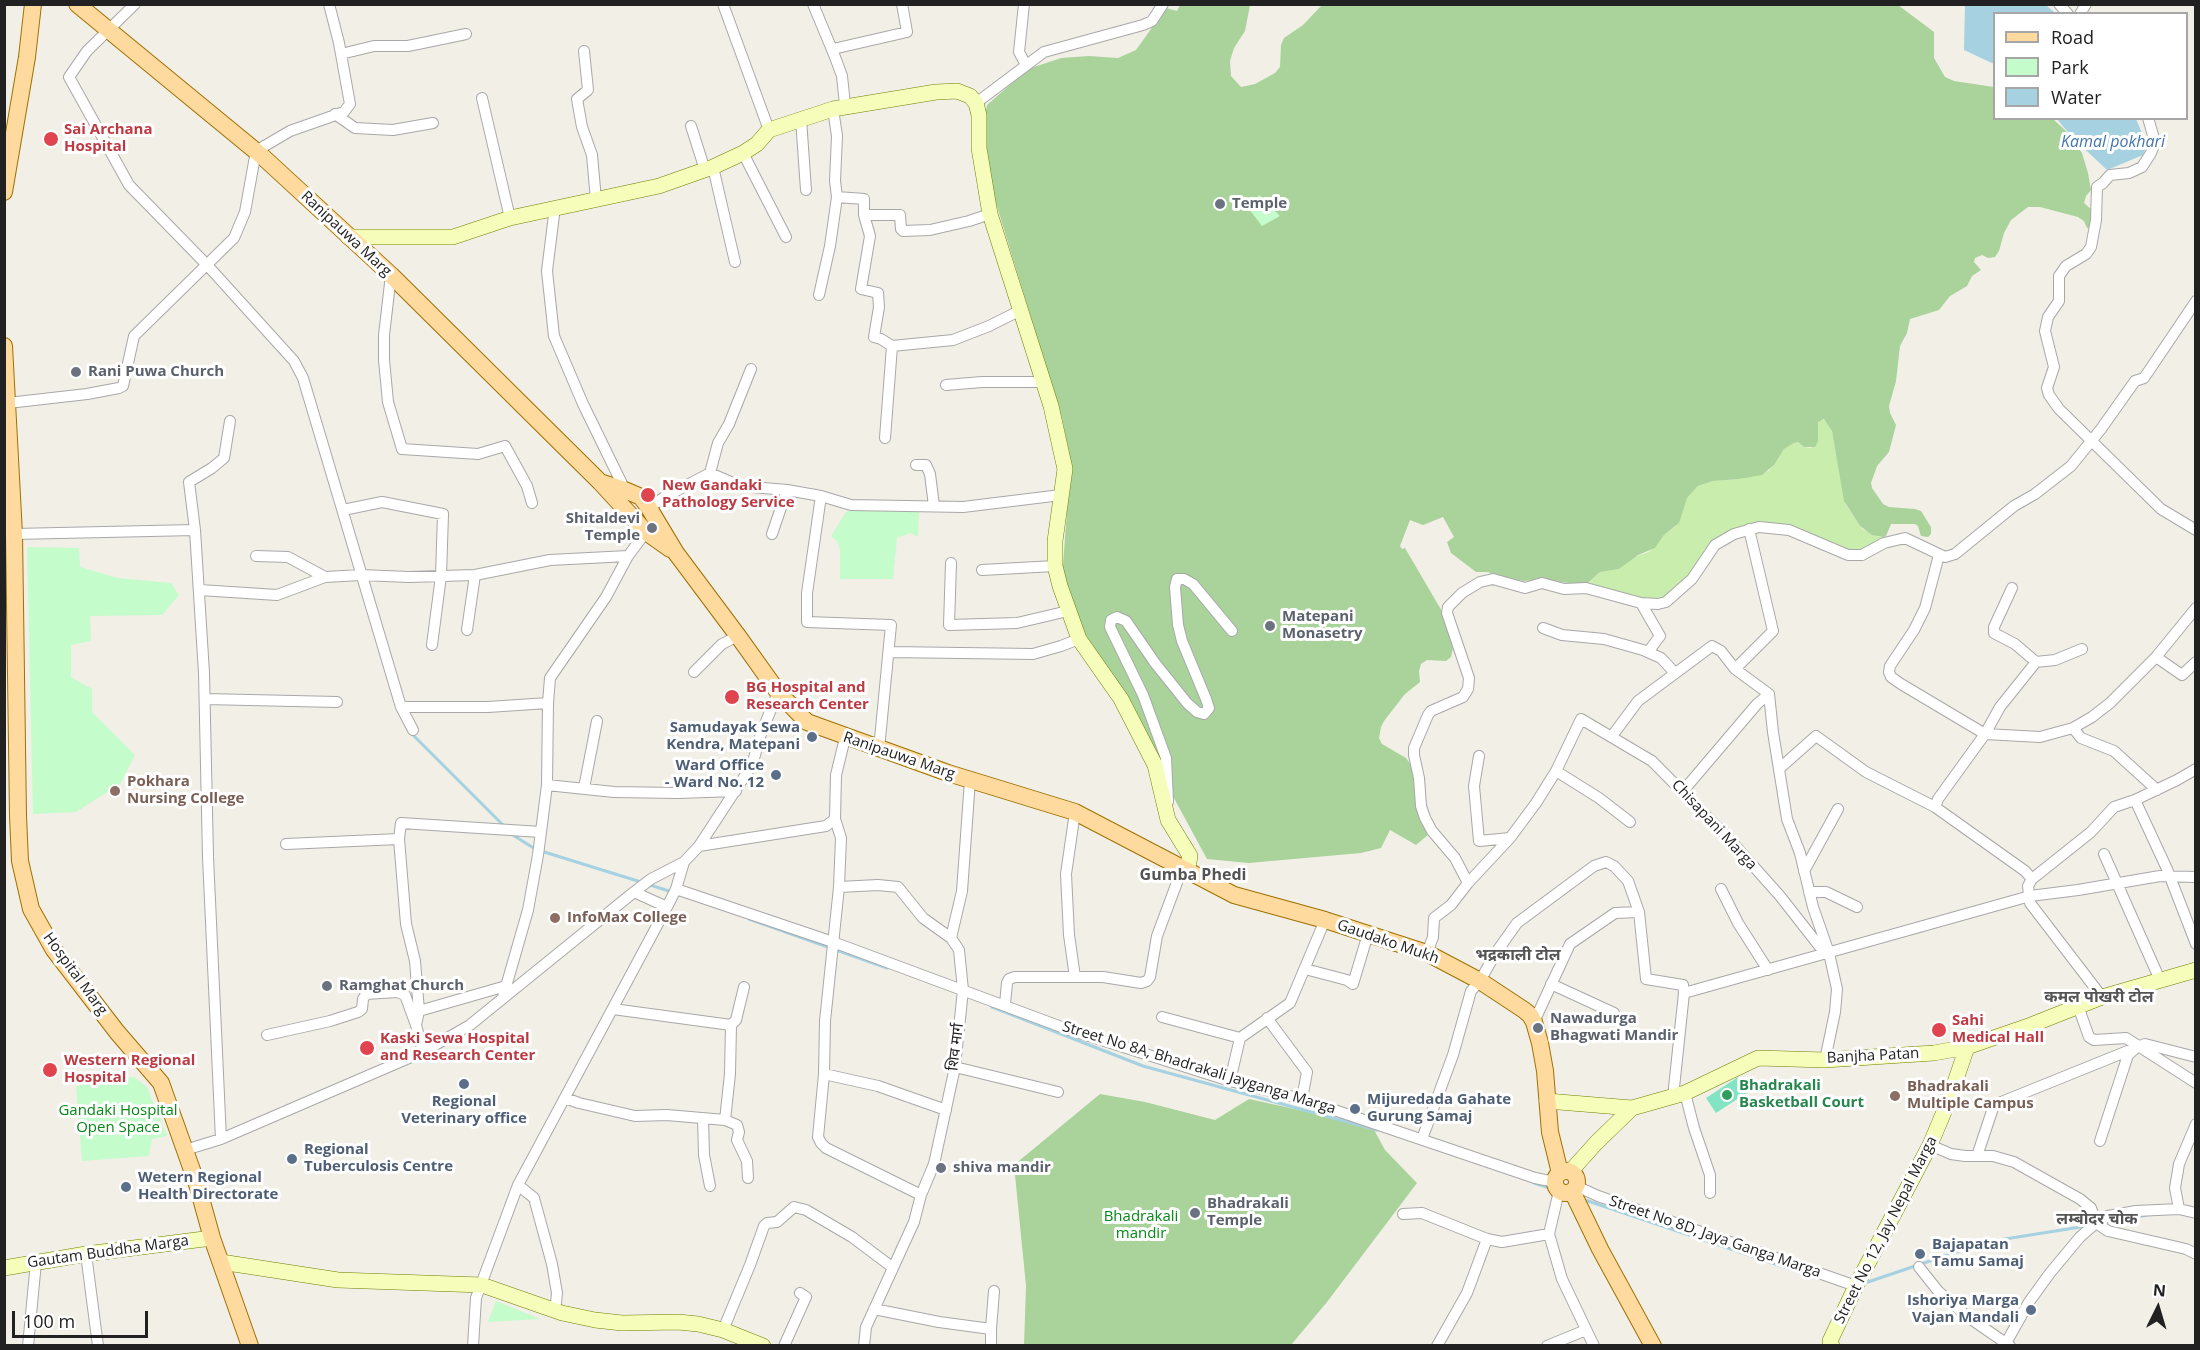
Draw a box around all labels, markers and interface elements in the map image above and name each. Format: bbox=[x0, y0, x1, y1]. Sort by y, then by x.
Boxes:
legend bbox=[1993, 12, 2188, 120]
text: Road bbox=[2051, 25, 2094, 49]
text: Park bbox=[2051, 55, 2089, 79]
text: Water bbox=[2051, 85, 2102, 109]
place label: Sai Archana Hospital bbox=[64, 121, 153, 156]
marker: Sai Archana Hospital bbox=[42, 130, 60, 148]
water label: Kamal pokhari bbox=[2061, 132, 2165, 152]
street label: Ranipauwa Marg bbox=[297, 187, 395, 281]
place label: Temple bbox=[1232, 195, 1287, 213]
marker: Temple bbox=[1213, 197, 1227, 211]
place label: Rani Puwa Church bbox=[88, 363, 224, 381]
marker: Rani Puwa Church bbox=[69, 365, 83, 379]
place label: New Gandaki Pathology Service bbox=[662, 477, 795, 512]
marker: New Gandaki Pathology Service bbox=[639, 486, 657, 504]
place label: Shitaldevi Temple bbox=[566, 510, 640, 545]
marker: Shitaldevi Temple bbox=[645, 521, 659, 535]
place label: Matepani Monasetry bbox=[1282, 608, 1363, 643]
marker: Matepani Monasetry bbox=[1263, 619, 1277, 633]
place label: BG Hospital and Research Center bbox=[746, 679, 869, 714]
marker: BG Hospital and Research Center bbox=[723, 688, 741, 706]
place label: Samudayak Sewa Kendra, Matepani bbox=[666, 719, 800, 754]
street label: Ranipauwa Marg bbox=[841, 728, 957, 784]
marker: Samudayak Sewa Kendra, Matepani bbox=[805, 730, 819, 744]
place label: Ward Office - Ward No. 12 bbox=[665, 757, 764, 792]
marker: Ward Office - Ward No. 12 bbox=[769, 768, 783, 782]
place label: Pokhara Nursing College bbox=[127, 773, 244, 808]
street label: Chisapani Marga bbox=[1668, 776, 1760, 874]
marker: Pokhara Nursing College bbox=[108, 784, 122, 798]
district label: Gumba Phedi bbox=[1140, 865, 1246, 885]
place label: InfoMax College bbox=[567, 909, 687, 927]
marker: InfoMax College bbox=[548, 911, 562, 925]
street label: Gaudako Mukh bbox=[1335, 916, 1441, 968]
street label: Hospital Marg bbox=[39, 929, 111, 1019]
district label: भद्रकाली टोल bbox=[1475, 945, 1561, 965]
place label: Ramghat Church bbox=[339, 977, 464, 995]
marker: Ramghat Church bbox=[320, 979, 334, 993]
district label: कमल पोखरी टोल bbox=[2044, 987, 2154, 1007]
place label: Nawadurga Bhagwati Mandir bbox=[1550, 1010, 1678, 1045]
place label: Sahi Medical Hall bbox=[1952, 1012, 2044, 1047]
street label: Street No 8A, Bhadrakali Jayganga Marga bbox=[1060, 1018, 1338, 1118]
marker: Nawadurga Bhagwati Mandir bbox=[1531, 1021, 1545, 1035]
marker: Sahi Medical Hall bbox=[1930, 1021, 1948, 1039]
street label: शिव मार्ग bbox=[944, 1022, 968, 1072]
place label: Kaski Sewa Hospital and Research Center bbox=[380, 1030, 535, 1065]
marker: Kaski Sewa Hospital and Research Center bbox=[358, 1039, 376, 1057]
street label: Banjha Patan bbox=[1826, 1045, 1920, 1067]
place label: Western Regional Hospital bbox=[64, 1052, 195, 1087]
marker: Western Regional Hospital bbox=[41, 1061, 59, 1079]
marker: Regional Veterinary office bbox=[457, 1077, 471, 1091]
place label: Bhadrakali Basketball Court bbox=[1739, 1077, 1864, 1112]
place label: Bhadrakali Multiple Campus bbox=[1907, 1078, 2034, 1113]
marker: Bhadrakali Basketball Court bbox=[1720, 1088, 1734, 1102]
marker: Bhadrakali Multiple Campus bbox=[1888, 1089, 1902, 1103]
place label: Mijuredada Gahate Gurung Samaj bbox=[1367, 1091, 1511, 1126]
place label: Regional Veterinary office bbox=[401, 1093, 527, 1128]
park label: Gandaki Hospital Open Space bbox=[58, 1102, 178, 1137]
marker: Mijuredada Gahate Gurung Samaj bbox=[1348, 1102, 1362, 1116]
street label: Street No 12, Jay Nepal Marga bbox=[1831, 1133, 1941, 1327]
place label: Regional Tuberculosis Centre bbox=[304, 1141, 453, 1176]
marker: Regional Tuberculosis Centre bbox=[285, 1152, 299, 1166]
place label: shiva mandir bbox=[953, 1159, 1051, 1177]
marker: shiva mandir bbox=[934, 1161, 948, 1175]
place label: Wetern Regional Health Directorate bbox=[138, 1169, 278, 1204]
marker: Wetern Regional Health Directorate bbox=[119, 1180, 133, 1194]
street label: Street No 8D, Jaya Ganga Marga bbox=[1607, 1192, 1823, 1282]
place label: Bhadrakali Temple bbox=[1207, 1195, 1289, 1230]
marker: Bhadrakali Temple bbox=[1188, 1206, 1202, 1220]
park label: Bhadrakali mandir bbox=[1104, 1208, 1178, 1243]
district label: लम्बोदर चोक bbox=[2056, 1209, 2138, 1229]
street label: Gautam Buddha Marga bbox=[26, 1232, 190, 1272]
place label: Bajapatan Tamu Samaj bbox=[1932, 1236, 2024, 1271]
marker: Bajapatan Tamu Samaj bbox=[1913, 1247, 1927, 1261]
north arrow bbox=[2128, 1278, 2188, 1338]
text: N bbox=[2152, 1279, 2167, 1302]
place label: Ishoriya Marga Vajan Mandali bbox=[1907, 1292, 2019, 1327]
scale bar bbox=[15, 1299, 152, 1337]
marker: Ishoriya Marga Vajan Mandali bbox=[2024, 1303, 2038, 1317]
text: 100 m bbox=[23, 1309, 75, 1333]

